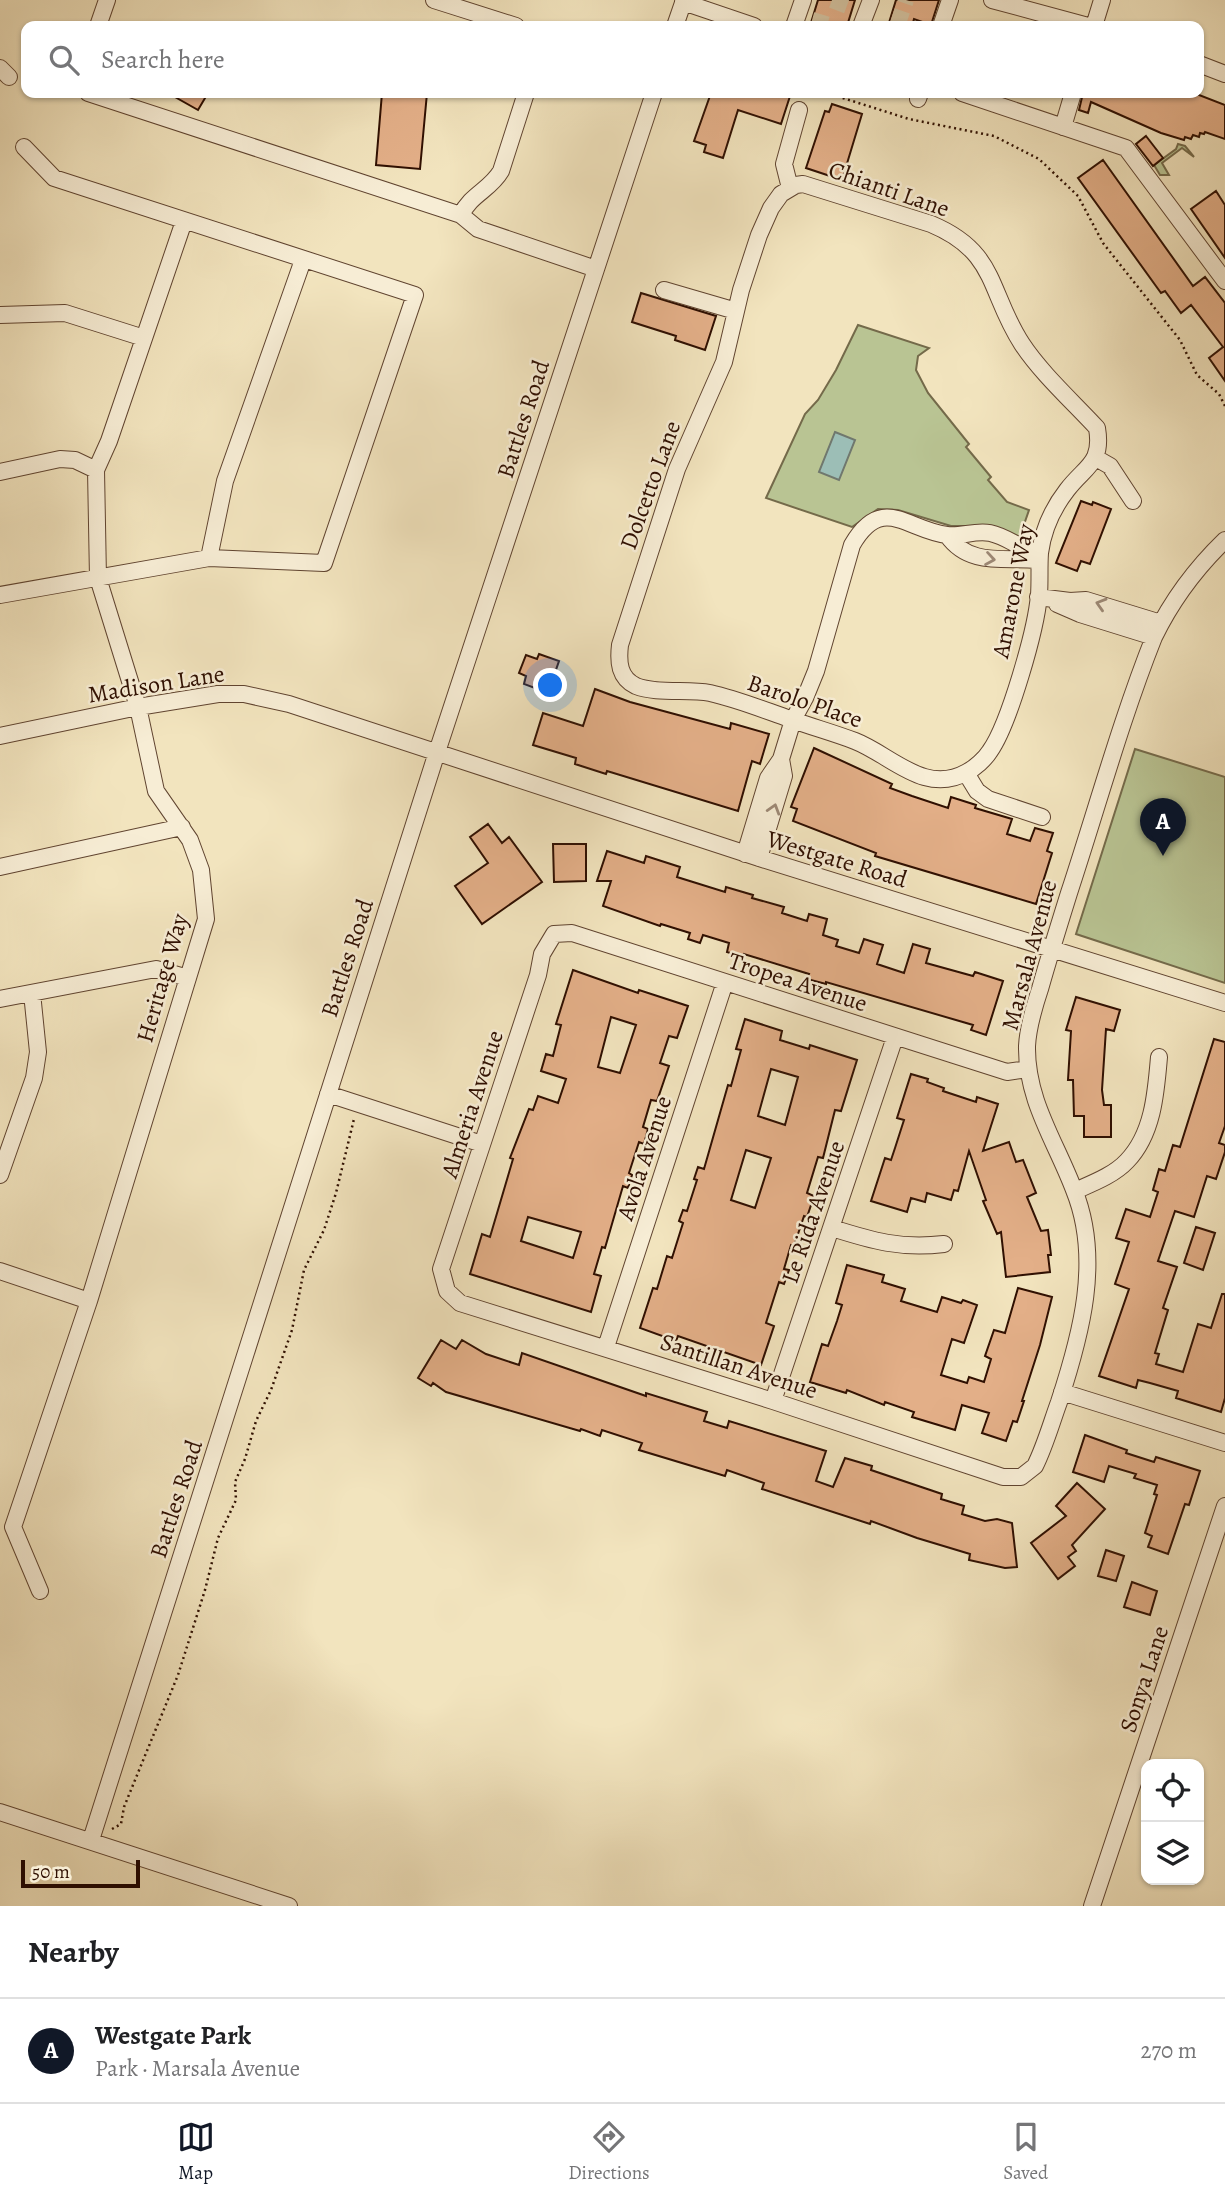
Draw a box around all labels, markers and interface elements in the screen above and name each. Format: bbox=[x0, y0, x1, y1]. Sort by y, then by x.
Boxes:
search box bbox=[21, 21, 1204, 98]
icon: search bbox=[45, 41, 83, 79]
text: Search here bbox=[101, 42, 225, 77]
street label: Chianti Lane bbox=[824, 153, 954, 225]
street label: Battles Road bbox=[489, 356, 557, 482]
street label: Dolcetto Lane bbox=[612, 416, 688, 554]
street label: Amarone Way bbox=[984, 521, 1042, 662]
one-way arrow bbox=[984, 551, 996, 566]
one-way arrow bbox=[1095, 598, 1107, 612]
street label: Madison Lane bbox=[85, 657, 227, 711]
street label: Barolo Place bbox=[743, 666, 867, 736]
your location bbox=[533, 668, 567, 702]
pin: A bbox=[1140, 798, 1186, 856]
one-way arrow bbox=[765, 803, 780, 815]
street label: Westgate Road bbox=[762, 822, 911, 896]
street label: Marsala Avenue bbox=[994, 876, 1064, 1034]
street label: Battles Road bbox=[313, 895, 381, 1021]
street label: Heritage Way bbox=[128, 909, 196, 1046]
street label: Tropea Avenue bbox=[725, 945, 871, 1019]
street label: Almeria Avenue bbox=[433, 1026, 511, 1183]
street label: Avola Avenue bbox=[609, 1092, 679, 1225]
street label: Le Rida Avenue bbox=[774, 1136, 852, 1288]
street label: Santillan Avenue bbox=[656, 1326, 822, 1406]
street label: Battles Road bbox=[142, 1436, 210, 1562]
street label: Sonya Lane bbox=[1112, 1622, 1176, 1736]
map controls bbox=[1141, 1759, 1204, 1885]
button: locate bbox=[1141, 1759, 1204, 1822]
button: layers bbox=[1141, 1822, 1204, 1885]
scale bar bbox=[21, 1857, 140, 1889]
text: 50 m bbox=[32, 1859, 70, 1885]
text: Nearby bbox=[28, 1932, 119, 1972]
text: Westgate Park bbox=[95, 2018, 251, 2053]
text: A bbox=[44, 2035, 58, 2066]
text: 270 m bbox=[1140, 2035, 1197, 2066]
text: Park · Marsala Avenue bbox=[95, 2053, 300, 2084]
tab: Map bbox=[177, 2118, 215, 2186]
tab: Directions bbox=[568, 2118, 650, 2186]
tab: Saved bbox=[1003, 2118, 1048, 2186]

